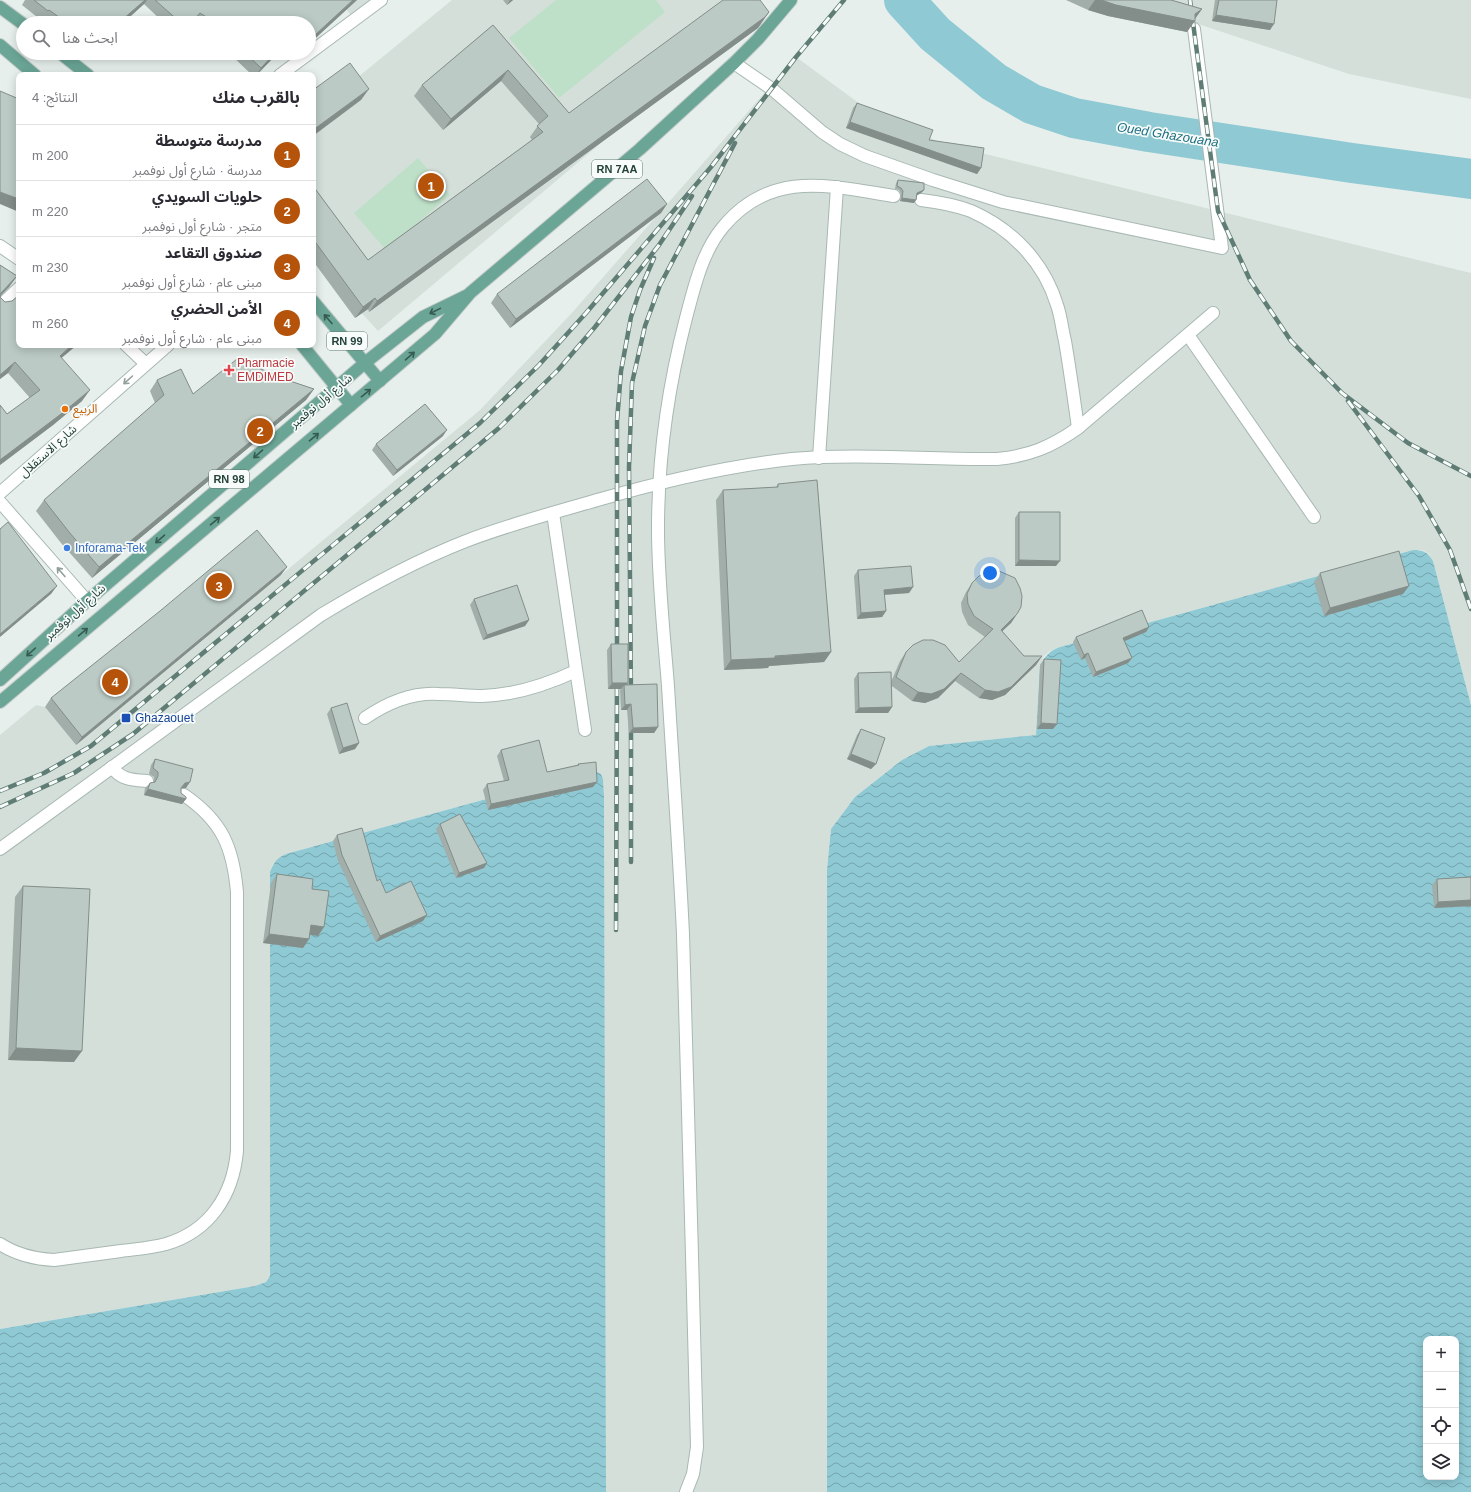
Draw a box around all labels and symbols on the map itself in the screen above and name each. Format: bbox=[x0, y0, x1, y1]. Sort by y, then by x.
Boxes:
water label: Oued Ghazouana bbox=[1116, 119, 1220, 150]
road number: RN 7AA bbox=[592, 160, 642, 178]
pin: 1 bbox=[418, 171, 444, 201]
one-way arrow bbox=[430, 308, 442, 315]
one-way arrow bbox=[324, 314, 333, 324]
road number: RN 99 bbox=[327, 332, 367, 350]
one-way arrow bbox=[405, 351, 415, 360]
place label: Pharmacie EMDIMED bbox=[237, 356, 295, 384]
marker: Pharmacie EMDIMED bbox=[224, 365, 234, 375]
street label: شارع أول نوفمبر bbox=[286, 371, 356, 433]
one-way arrow bbox=[122, 375, 133, 384]
one-way arrow bbox=[361, 389, 371, 398]
place label: الربيع bbox=[73, 402, 98, 418]
marker: الربيع bbox=[60, 404, 70, 414]
pin: 2 bbox=[247, 416, 273, 446]
street label: شارع الاستقلال bbox=[17, 422, 81, 482]
one-way arrow bbox=[308, 433, 318, 442]
one-way arrow bbox=[253, 449, 264, 458]
road number: RN 98 bbox=[209, 470, 249, 488]
one-way arrow bbox=[209, 517, 219, 526]
one-way arrow bbox=[155, 534, 165, 543]
place label: Inforama-Tek bbox=[75, 541, 146, 555]
marker: Inforama-Tek bbox=[62, 543, 72, 553]
your location bbox=[980, 563, 1000, 583]
one-way arrow bbox=[57, 567, 66, 577]
pin: 3 bbox=[206, 571, 232, 601]
street label: شارع أول نوفمبر bbox=[41, 581, 109, 645]
one-way arrow bbox=[78, 628, 89, 637]
one-way arrow bbox=[26, 647, 36, 656]
pin: 4 bbox=[102, 667, 128, 697]
place label: Ghazaouet bbox=[135, 711, 194, 725]
marker: Ghazaouet bbox=[120, 712, 132, 724]

